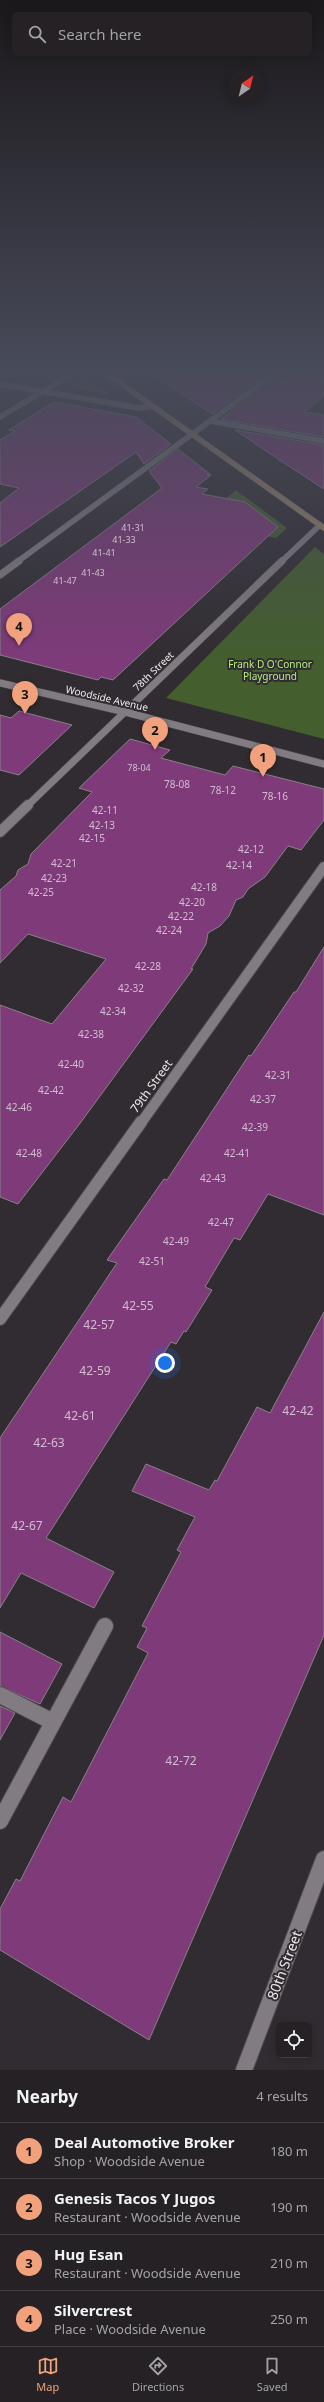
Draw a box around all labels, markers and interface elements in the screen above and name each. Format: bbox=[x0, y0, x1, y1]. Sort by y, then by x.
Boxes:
search box bbox=[12, 12, 312, 56]
icon: search bbox=[26, 23, 48, 45]
text: Search here bbox=[58, 24, 141, 44]
north arrow bbox=[228, 68, 264, 104]
house number: 41-31 bbox=[121, 521, 145, 534]
house number: 41-33 bbox=[112, 533, 136, 546]
house number: 41-41 bbox=[92, 546, 116, 559]
house number: 41-43 bbox=[81, 566, 105, 579]
house number: 41-47 bbox=[53, 574, 77, 587]
pin: 4 bbox=[6, 613, 32, 646]
street label: 78th Street bbox=[130, 648, 177, 694]
park label: Frank D O'Connor Playground bbox=[228, 657, 312, 683]
pin: 3 bbox=[12, 681, 38, 714]
street label: Woodside Avenue bbox=[64, 682, 150, 714]
pin: 2 bbox=[142, 717, 168, 750]
pin: 1 bbox=[250, 744, 276, 777]
house number: 78-04 bbox=[127, 761, 151, 774]
house number: 78-08 bbox=[164, 777, 190, 791]
house number: 78-12 bbox=[210, 783, 236, 797]
house number: 78-16 bbox=[262, 789, 288, 803]
house number: 42-11 bbox=[92, 803, 118, 817]
house number: 42-13 bbox=[89, 818, 115, 832]
house number: 42-15 bbox=[79, 831, 105, 845]
house number: 42-12 bbox=[238, 842, 264, 856]
house number: 42-21 bbox=[51, 856, 77, 870]
house number: 42-14 bbox=[226, 858, 252, 872]
house number: 42-23 bbox=[41, 871, 67, 885]
house number: 42-18 bbox=[191, 880, 217, 894]
house number: 42-25 bbox=[28, 885, 54, 899]
house number: 42-20 bbox=[179, 895, 205, 909]
house number: 42-22 bbox=[168, 909, 194, 923]
house number: 42-24 bbox=[156, 923, 182, 937]
house number: 42-28 bbox=[135, 959, 161, 973]
house number: 42-32 bbox=[118, 981, 144, 995]
house number: 42-34 bbox=[100, 1004, 126, 1018]
house number: 42-38 bbox=[78, 1027, 104, 1041]
street label: 79th Street bbox=[126, 1055, 177, 1116]
house number: 42-40 bbox=[58, 1057, 84, 1071]
house number: 42-31 bbox=[265, 1068, 291, 1082]
house number: 42-42 bbox=[38, 1083, 64, 1097]
house number: 42-37 bbox=[250, 1092, 276, 1106]
house number: 42-46 bbox=[6, 1100, 32, 1114]
house number: 42-39 bbox=[242, 1120, 268, 1134]
house number: 42-48 bbox=[16, 1146, 42, 1160]
house number: 42-41 bbox=[224, 1146, 250, 1160]
house number: 42-43 bbox=[200, 1171, 226, 1185]
house number: 42-47 bbox=[208, 1215, 234, 1229]
house number: 42-49 bbox=[163, 1234, 189, 1248]
house number: 42-51 bbox=[139, 1254, 165, 1268]
house number: 42-55 bbox=[122, 1297, 154, 1314]
house number: 42-57 bbox=[83, 1316, 115, 1333]
your location bbox=[155, 1353, 175, 1373]
house number: 42-59 bbox=[79, 1362, 111, 1379]
house number: 42-42 bbox=[282, 1402, 314, 1419]
house number: 42-61 bbox=[64, 1407, 96, 1424]
house number: 42-63 bbox=[33, 1434, 65, 1451]
house number: 42-67 bbox=[11, 1517, 43, 1534]
house number: 42-72 bbox=[165, 1752, 197, 1769]
street label: 80th Street bbox=[262, 1928, 306, 2002]
map controls bbox=[276, 2022, 312, 2058]
button: locate bbox=[276, 2022, 312, 2058]
text: Nearby bbox=[16, 2085, 78, 2108]
text: 4 results bbox=[256, 2087, 308, 2105]
text: Deal Automotive Broker bbox=[54, 2132, 234, 2152]
text: 1 bbox=[25, 2142, 33, 2160]
text: 180 m bbox=[270, 2142, 308, 2160]
text: Shop · Woodside Avenue bbox=[54, 2152, 205, 2170]
text: Genesis Tacos Y Jugos bbox=[54, 2188, 215, 2208]
text: 2 bbox=[25, 2198, 33, 2216]
text: 190 m bbox=[270, 2198, 308, 2216]
text: Restaurant · Woodside Avenue bbox=[54, 2208, 241, 2226]
text: Hug Esan bbox=[54, 2244, 123, 2264]
text: 3 bbox=[25, 2254, 33, 2272]
text: 210 m bbox=[270, 2254, 308, 2272]
text: Restaurant · Woodside Avenue bbox=[54, 2264, 241, 2282]
text: Silvercrest bbox=[54, 2300, 132, 2320]
text: 4 bbox=[25, 2310, 33, 2328]
text: 250 m bbox=[270, 2310, 308, 2328]
text: Place · Woodside Avenue bbox=[54, 2320, 206, 2338]
tab: Map bbox=[36, 2355, 59, 2394]
tab: Directions bbox=[132, 2355, 184, 2394]
tab: Saved bbox=[257, 2355, 288, 2394]

